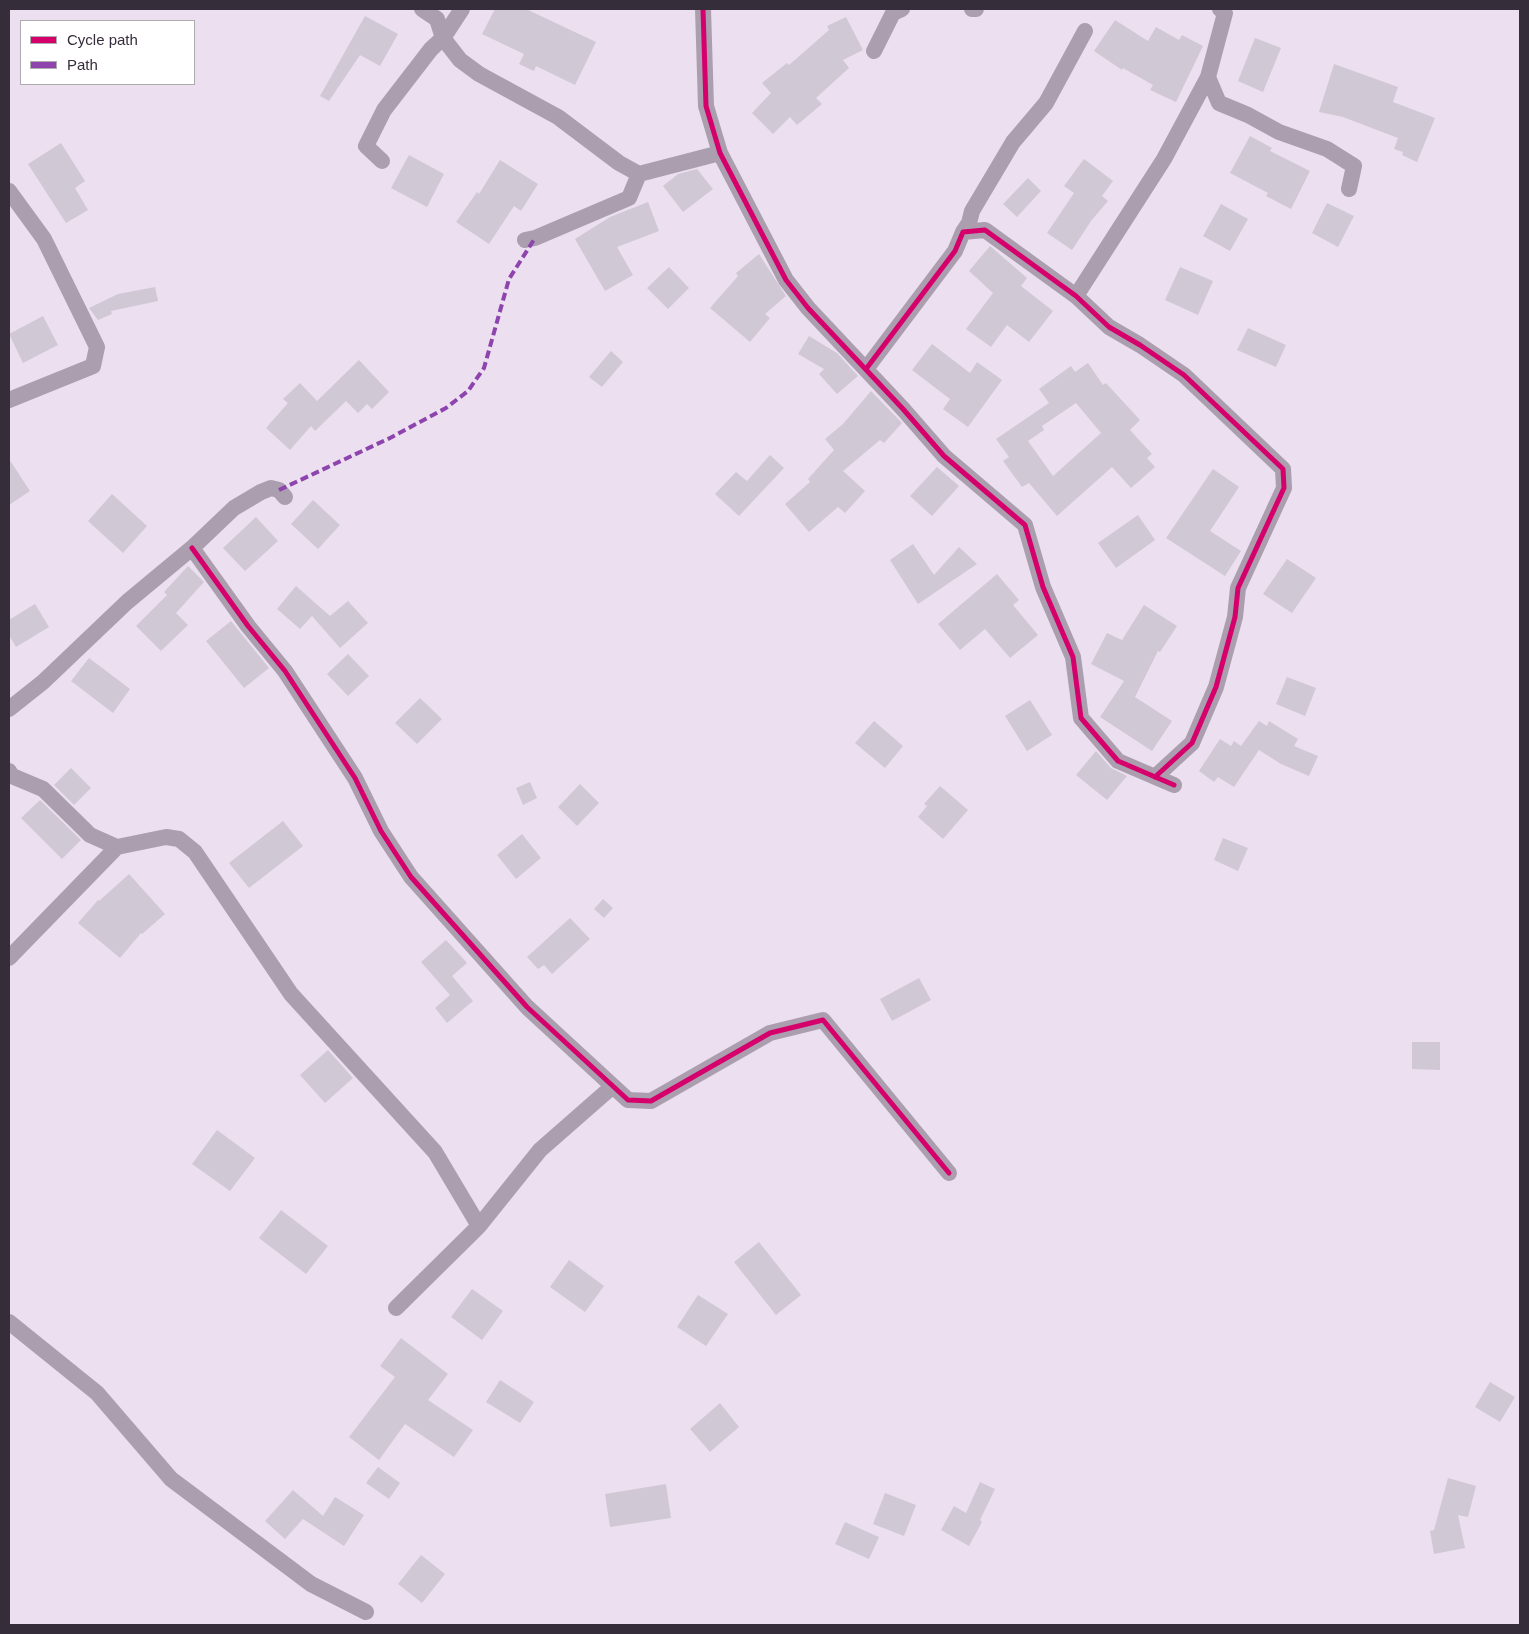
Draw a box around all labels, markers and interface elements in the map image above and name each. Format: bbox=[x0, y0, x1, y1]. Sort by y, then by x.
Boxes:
legend bbox=[20, 20, 195, 85]
text: Cycle path bbox=[67, 31, 138, 48]
text: Path bbox=[67, 56, 98, 73]

